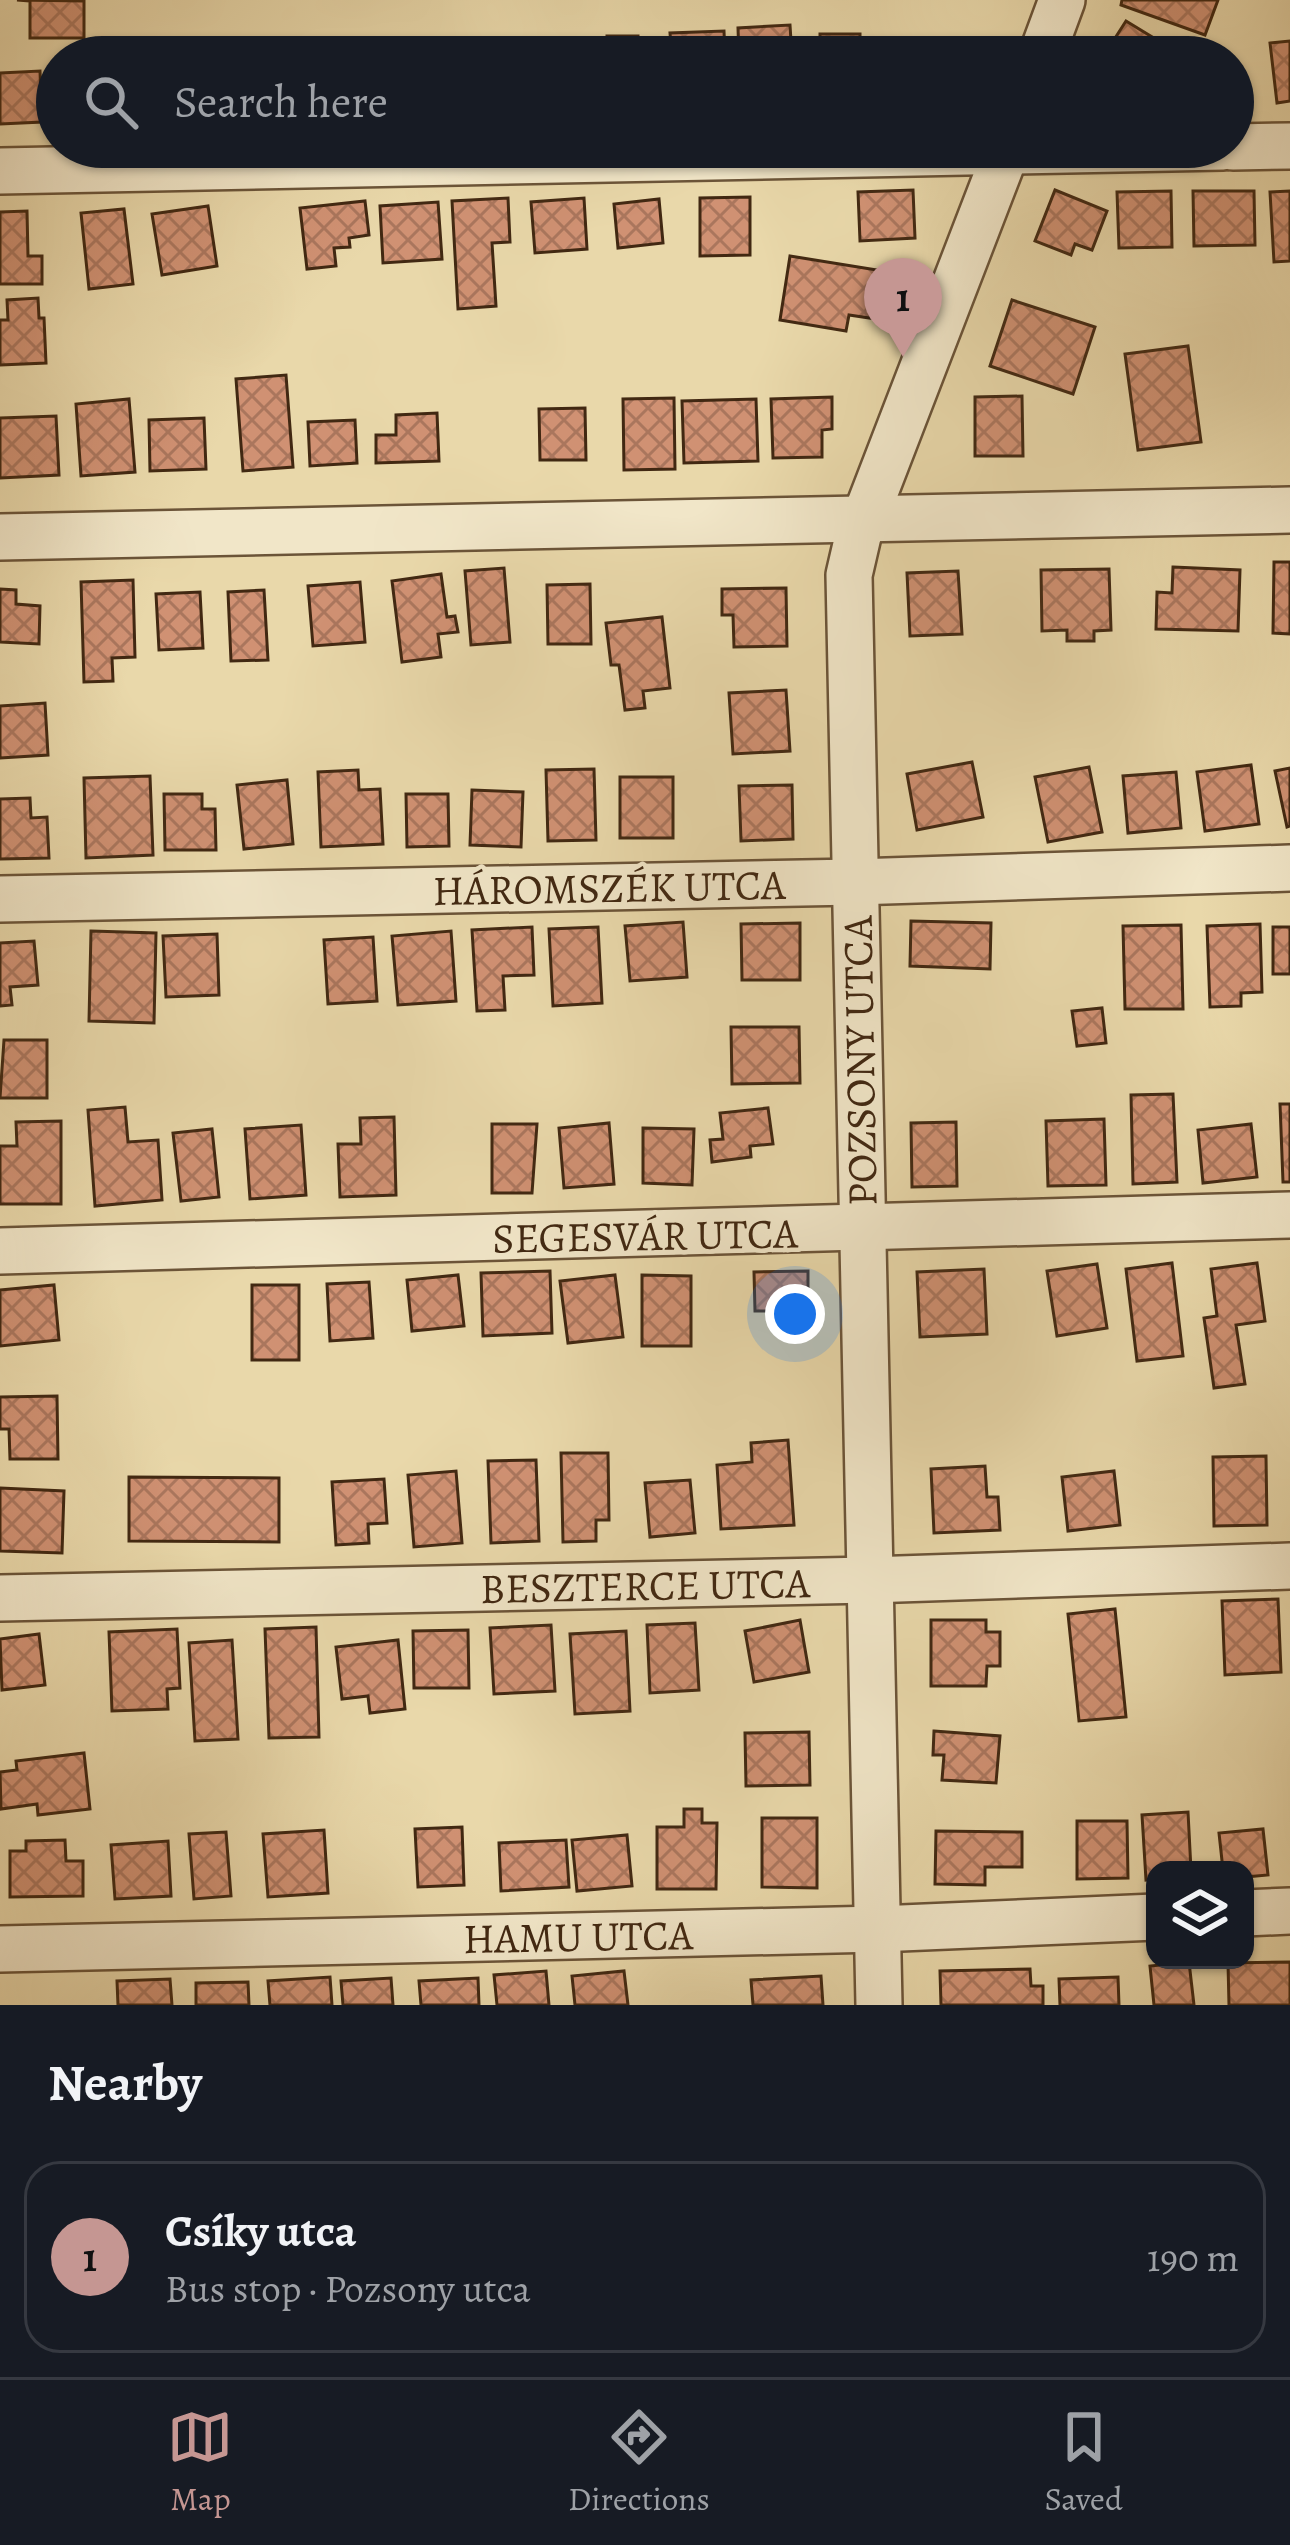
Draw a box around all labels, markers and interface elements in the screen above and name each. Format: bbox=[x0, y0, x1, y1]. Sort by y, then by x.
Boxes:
search box bbox=[36, 36, 1254, 168]
icon: search bbox=[78, 69, 144, 135]
text: Search here bbox=[174, 71, 388, 133]
pin: 1 bbox=[864, 258, 942, 357]
street label: HÁROMSZÉK UTCA bbox=[432, 856, 787, 919]
street label: POZSONY UTCA bbox=[828, 915, 891, 1207]
street label: SEGESVÁR UTCA bbox=[492, 1204, 799, 1267]
your location bbox=[765, 1284, 825, 1344]
street label: BESZTERCE UTCA bbox=[479, 1554, 811, 1617]
map controls bbox=[1146, 1861, 1254, 1969]
button: layers bbox=[1146, 1861, 1254, 1969]
street label: HAMU UTCA bbox=[462, 1906, 694, 1967]
text: Nearby bbox=[48, 2048, 202, 2118]
text: Csíky utca bbox=[165, 2200, 356, 2262]
text: 1 bbox=[83, 2231, 97, 2284]
text: 190 m bbox=[1147, 2231, 1239, 2284]
text: Bus stop · Pozsony utca bbox=[165, 2262, 531, 2315]
tab: Map bbox=[167, 2404, 233, 2521]
tab: Directions bbox=[568, 2404, 710, 2521]
tab: Saved bbox=[1044, 2404, 1123, 2521]

